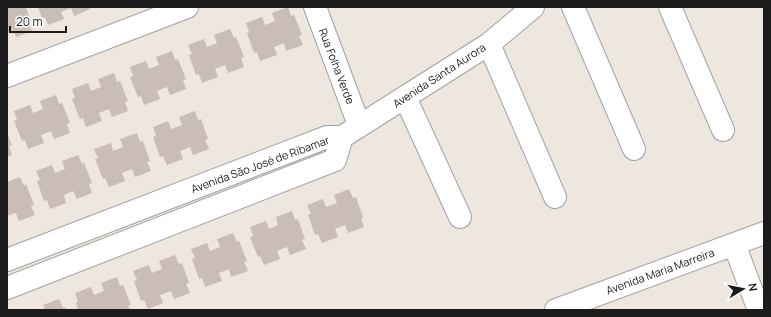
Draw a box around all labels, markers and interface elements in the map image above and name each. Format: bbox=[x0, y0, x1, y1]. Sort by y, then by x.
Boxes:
scale bar bbox=[10, 8, 66, 34]
text: 20 m bbox=[16, 13, 43, 30]
street label: Rua Folha Verde bbox=[316, 26, 359, 107]
street label: Avenida Santa Aurora bbox=[390, 39, 488, 111]
street label: Avenida São José de Ribamar bbox=[189, 132, 331, 196]
street label: Avenida Maria Marreira bbox=[604, 244, 716, 298]
north arrow bbox=[723, 269, 763, 309]
text: N bbox=[745, 282, 761, 292]

